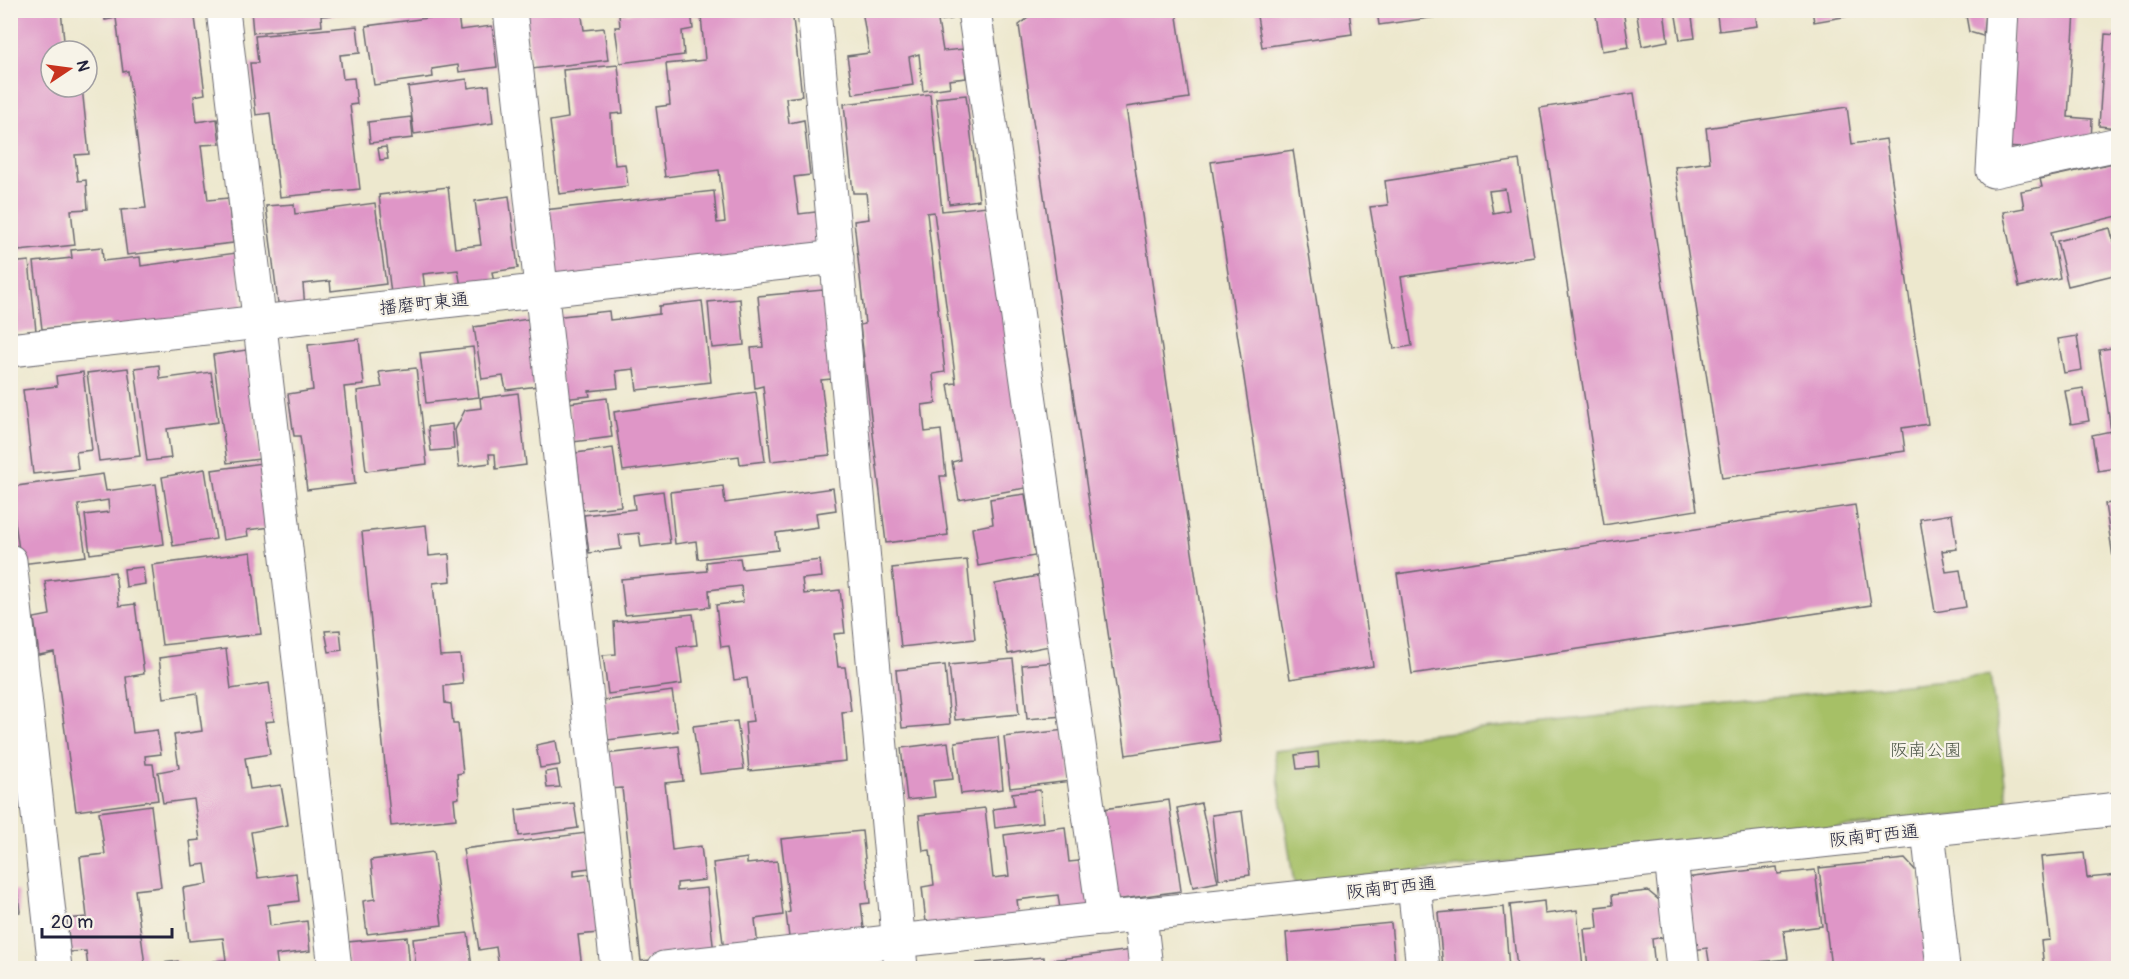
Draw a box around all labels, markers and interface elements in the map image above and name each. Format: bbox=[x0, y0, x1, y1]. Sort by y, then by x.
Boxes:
north arrow bbox=[39, 39, 99, 99]
text: N bbox=[72, 58, 94, 74]
street label: 播磨町東通 bbox=[378, 288, 470, 320]
park label: 阪南公園 bbox=[1890, 739, 1962, 762]
street label: 阪南町西通 bbox=[1828, 820, 1920, 852]
street label: 阪南町西通 bbox=[1345, 872, 1437, 904]
scale bar bbox=[42, 901, 172, 939]
text: 20 m bbox=[51, 911, 93, 934]

